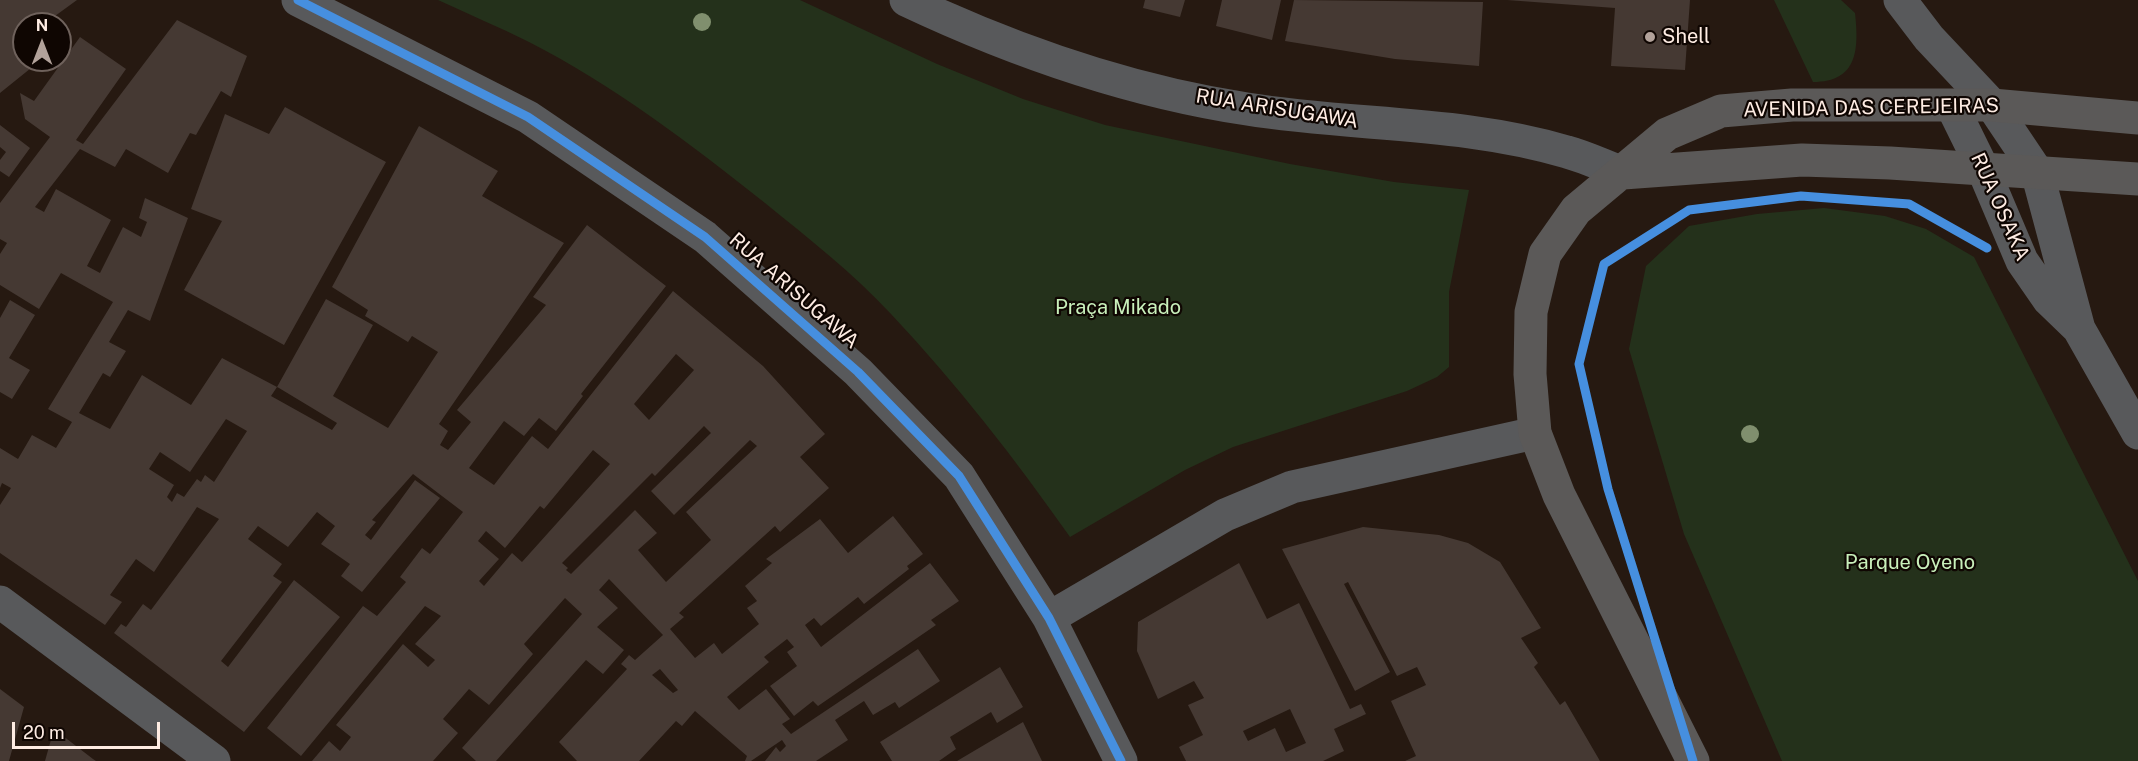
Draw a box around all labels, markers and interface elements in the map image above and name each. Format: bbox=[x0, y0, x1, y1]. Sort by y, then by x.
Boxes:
north arrow bbox=[12, 12, 72, 72]
text: N bbox=[36, 16, 48, 35]
place label: Shell bbox=[1662, 25, 1710, 49]
marker: Shell bbox=[1643, 30, 1657, 44]
street label: RUA ARISUGAWA bbox=[1194, 84, 1360, 134]
street label: AVENIDA DAS CEREJEIRAS bbox=[1743, 94, 1999, 122]
street label: RUA OSAKA bbox=[1966, 149, 2034, 265]
street label: RUA ARISUGAWA bbox=[724, 228, 864, 354]
park label: Praça Mikado bbox=[1055, 296, 1181, 320]
park label: Parque Oyeno bbox=[1845, 551, 1975, 575]
scale bar bbox=[15, 710, 164, 748]
text: 20 m bbox=[23, 722, 65, 743]

